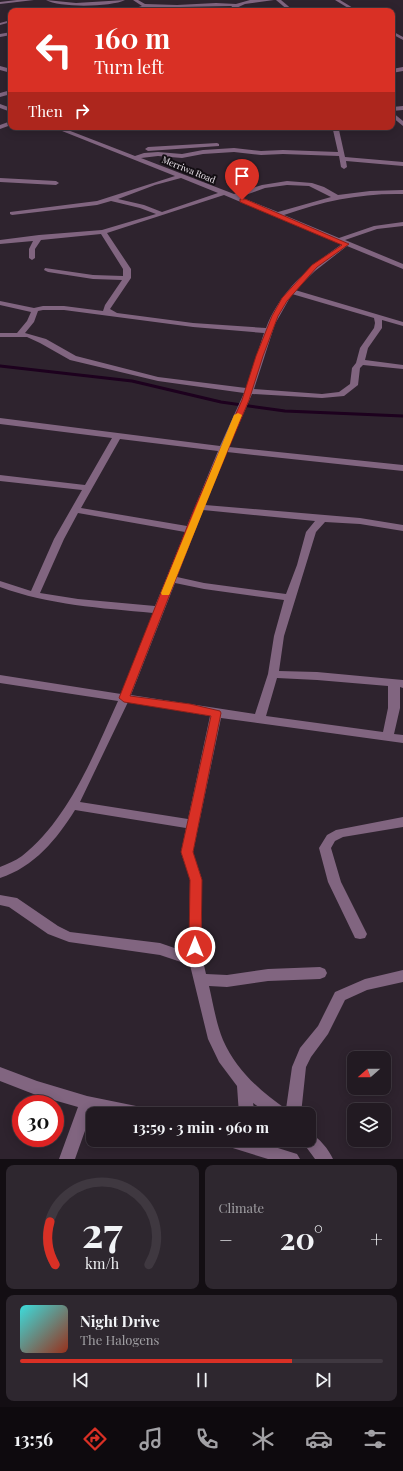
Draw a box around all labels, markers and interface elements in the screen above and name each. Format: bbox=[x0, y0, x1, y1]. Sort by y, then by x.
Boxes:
text: 160 m bbox=[94, 19, 170, 56]
icon: left bbox=[28, 24, 80, 76]
text: Turn left bbox=[94, 55, 164, 79]
icon: right bbox=[71, 100, 93, 122]
text: Then bbox=[28, 101, 63, 121]
street label: Merriwa Road bbox=[160, 153, 218, 185]
pin bbox=[225, 159, 259, 200]
icon: arrive bbox=[231, 165, 253, 187]
position arrow bbox=[174, 926, 216, 968]
north arrow bbox=[347, 1051, 391, 1095]
map controls bbox=[347, 1051, 391, 1147]
speed limit sign: 30 bbox=[12, 1095, 64, 1147]
button: layers bbox=[347, 1103, 391, 1147]
text: 13:59 · 3 min · 960 m bbox=[133, 1117, 269, 1137]
text: Climate bbox=[219, 1199, 264, 1216]
text: 27 bbox=[82, 1203, 123, 1258]
text: 20° bbox=[280, 1218, 323, 1258]
text: − bbox=[219, 1224, 233, 1254]
text: + bbox=[370, 1224, 383, 1254]
text: km/h bbox=[85, 1254, 120, 1273]
text: Night Drive bbox=[80, 1311, 160, 1331]
text: The Halogens bbox=[80, 1331, 159, 1348]
icon: previous bbox=[70, 1369, 92, 1391]
icon: pause bbox=[191, 1369, 213, 1391]
icon: next bbox=[312, 1369, 334, 1391]
icon: directions bbox=[81, 1425, 109, 1453]
icon: music bbox=[137, 1425, 165, 1453]
icon: phone bbox=[193, 1425, 221, 1453]
icon: climate bbox=[249, 1425, 277, 1453]
icon: car bbox=[305, 1425, 333, 1453]
icon: filters bbox=[361, 1425, 389, 1453]
text: 13:56 bbox=[14, 1427, 53, 1451]

